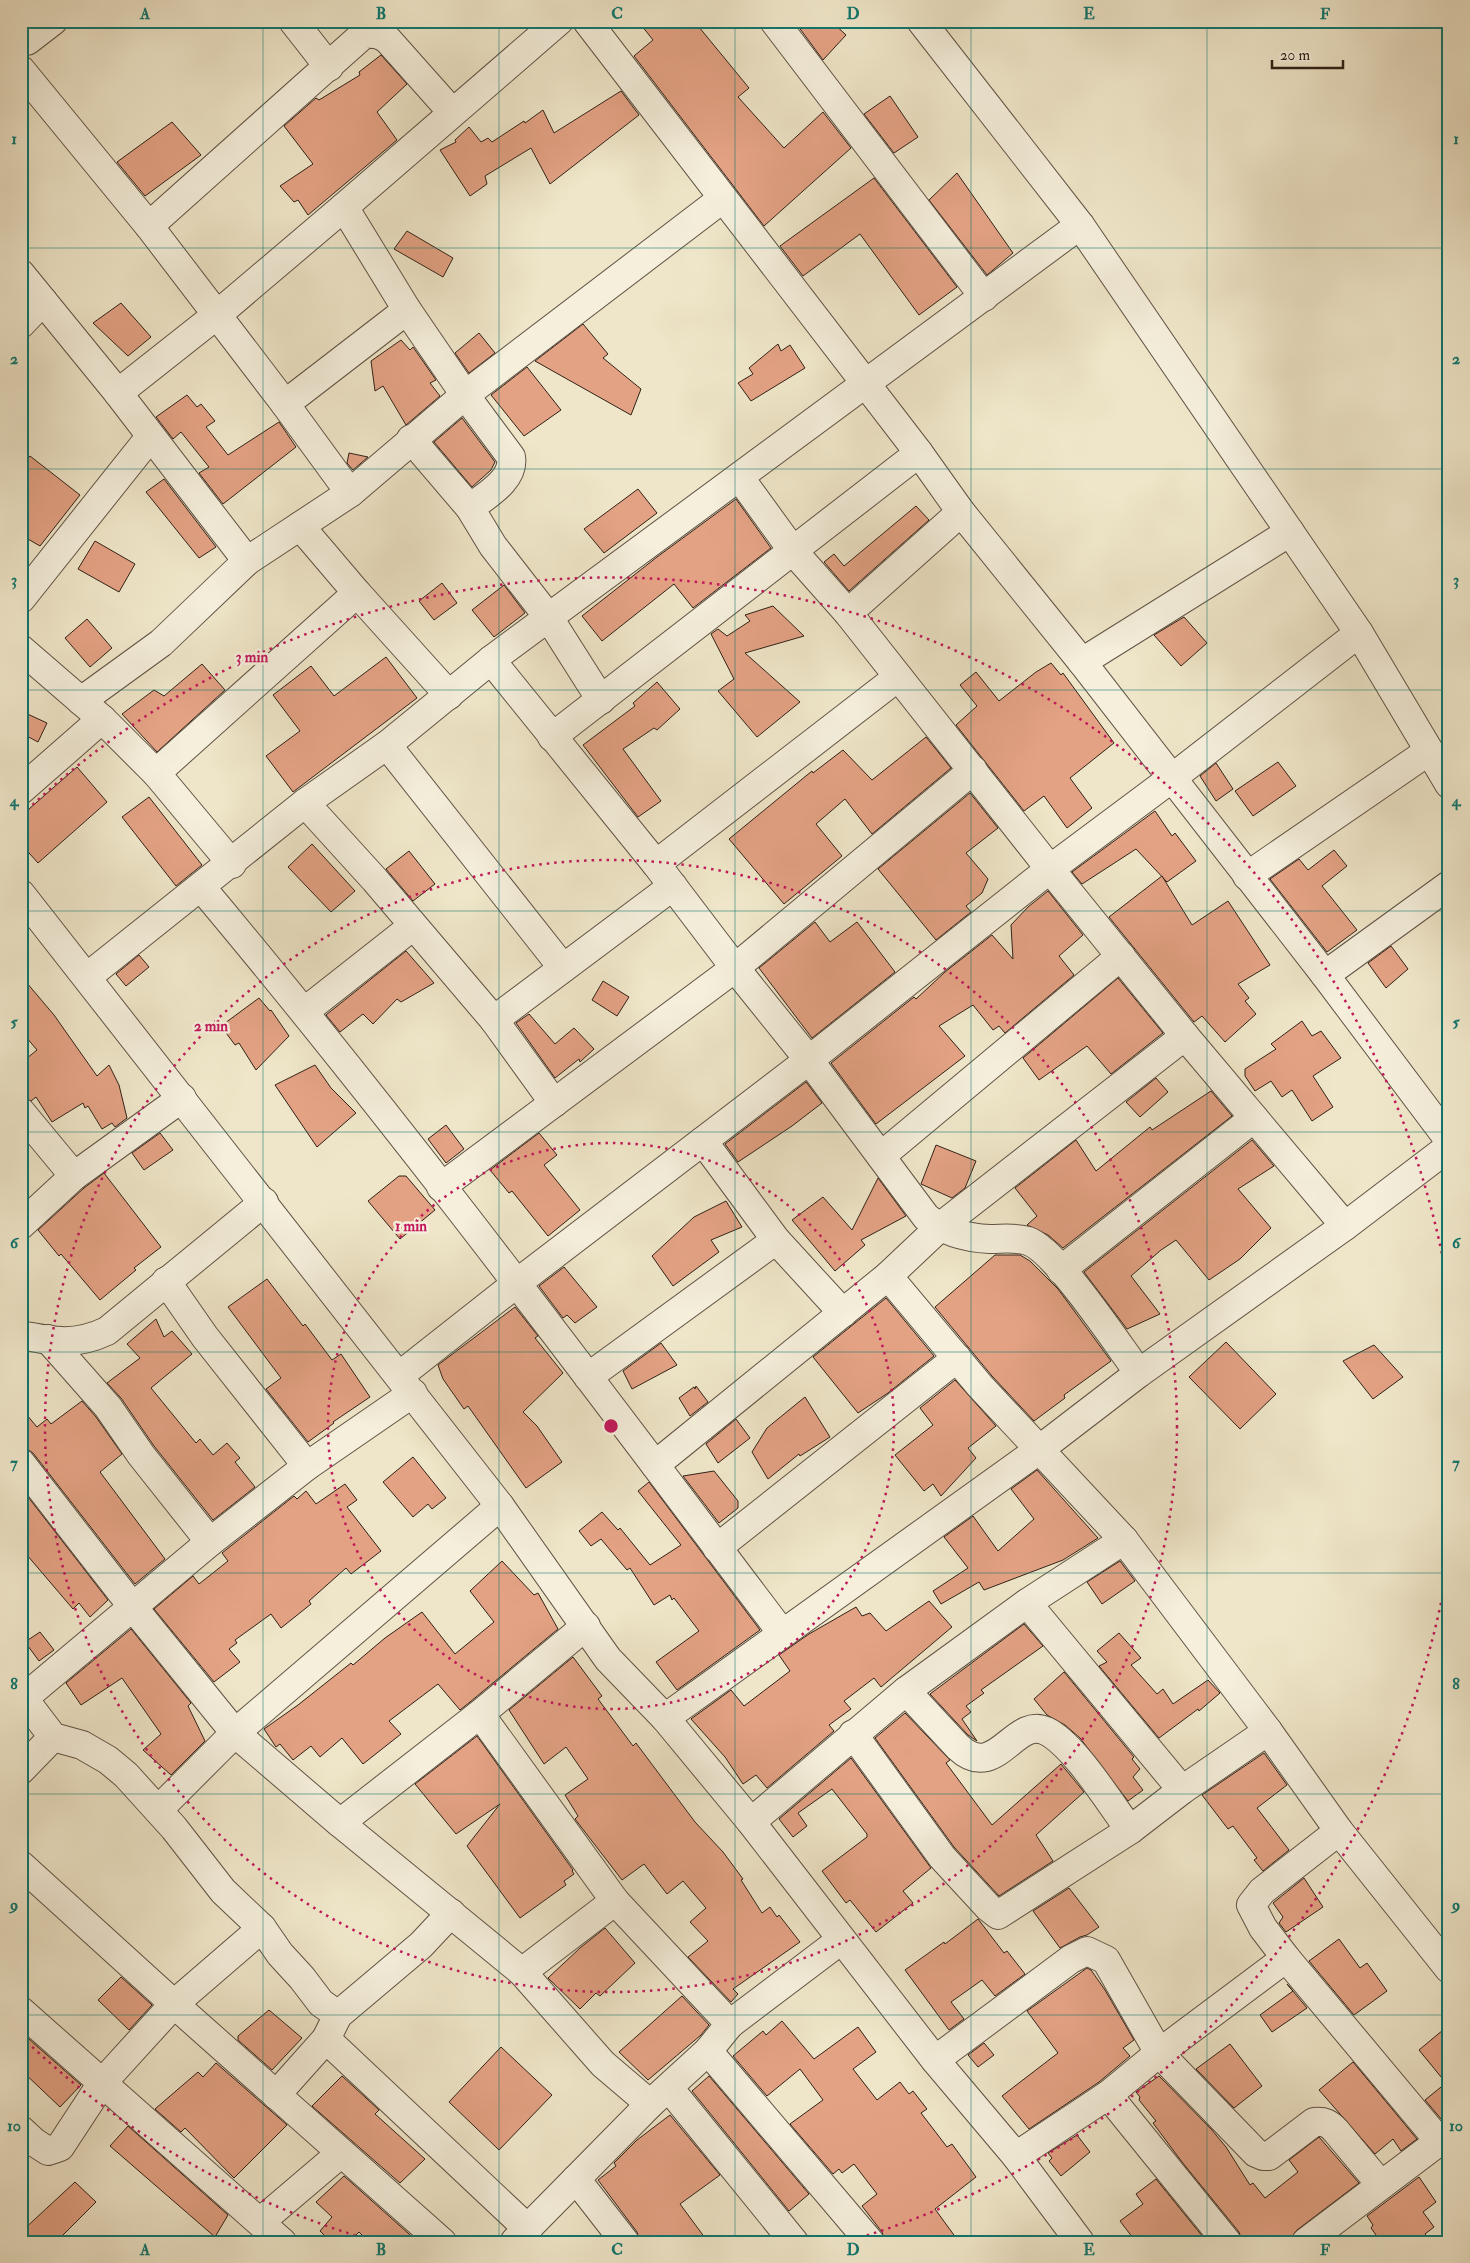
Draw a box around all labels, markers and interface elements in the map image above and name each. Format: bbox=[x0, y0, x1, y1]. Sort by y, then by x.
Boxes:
text: A bbox=[139, 4, 151, 24]
text: B bbox=[376, 4, 386, 24]
text: C bbox=[611, 4, 623, 24]
text: D bbox=[846, 4, 860, 24]
text: E bbox=[1083, 4, 1095, 24]
text: F bbox=[1320, 4, 1330, 24]
scale bar bbox=[1272, 38, 1344, 70]
text: 20 m bbox=[1280, 46, 1310, 65]
text: 1 bbox=[11, 129, 17, 149]
text: 1 bbox=[1453, 129, 1459, 149]
text: 2 bbox=[10, 349, 18, 369]
text: 2 bbox=[1452, 349, 1460, 369]
text: 3 bbox=[11, 570, 17, 590]
text: 3 bbox=[1453, 570, 1459, 590]
text: 3 min bbox=[236, 648, 268, 667]
text: 4 bbox=[9, 791, 20, 811]
text: 4 bbox=[1451, 791, 1462, 811]
text: 5 bbox=[10, 1012, 18, 1032]
text: 5 bbox=[1452, 1012, 1460, 1032]
text: 2 min bbox=[194, 1017, 228, 1036]
text: 1 min bbox=[395, 1217, 427, 1236]
text: 6 bbox=[10, 1233, 20, 1253]
text: 6 bbox=[1452, 1233, 1462, 1253]
centre of rings bbox=[602, 1417, 620, 1435]
text: 7 bbox=[10, 1453, 18, 1473]
text: 7 bbox=[1452, 1453, 1460, 1473]
text: 8 bbox=[10, 1674, 18, 1694]
text: 8 bbox=[1452, 1674, 1460, 1694]
text: 9 bbox=[8, 1895, 18, 1915]
text: 9 bbox=[1450, 1895, 1460, 1915]
text: 10 bbox=[7, 2116, 21, 2136]
text: 10 bbox=[1449, 2116, 1463, 2136]
text: A bbox=[139, 2240, 151, 2260]
text: B bbox=[376, 2240, 386, 2260]
text: C bbox=[611, 2240, 623, 2260]
text: D bbox=[846, 2240, 860, 2260]
text: E bbox=[1083, 2240, 1095, 2260]
text: F bbox=[1320, 2240, 1330, 2260]

